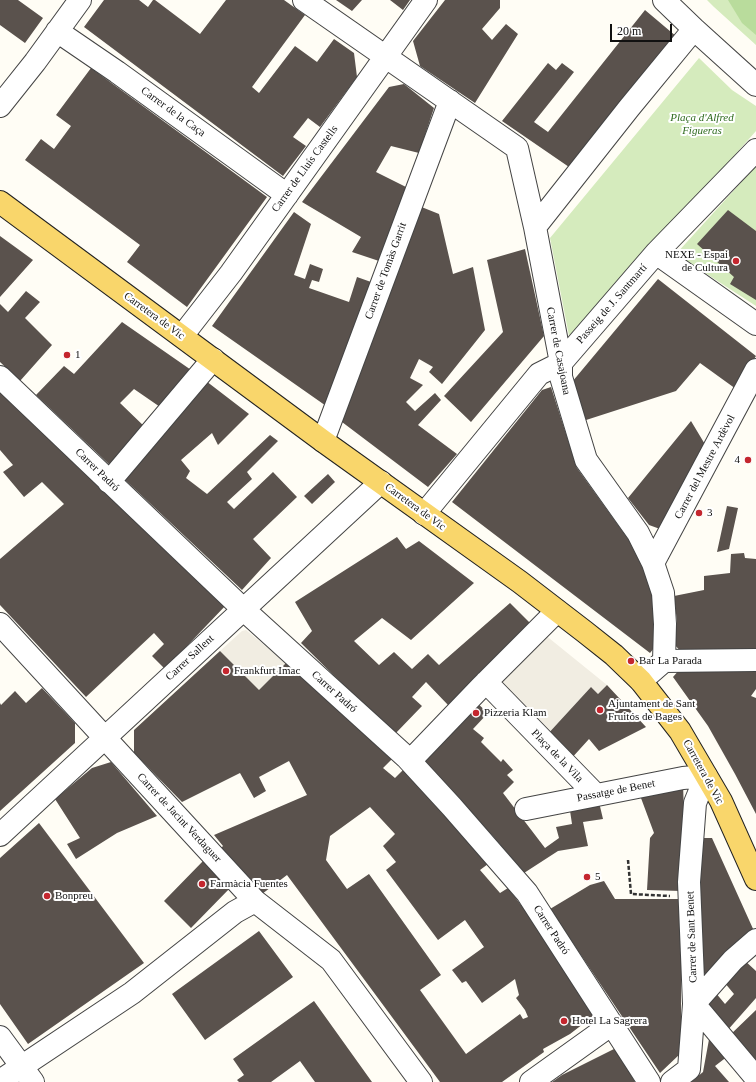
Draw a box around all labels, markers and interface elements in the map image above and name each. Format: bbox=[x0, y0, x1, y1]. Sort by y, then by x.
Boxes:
scale bar bbox=[612, 16, 674, 42]
text: 20 m bbox=[617, 24, 641, 38]
street label: Carrer de la Caça bbox=[138, 84, 208, 140]
park label: Plaça d'Alfred Figueras bbox=[670, 111, 734, 137]
street label: Carrer de Lluís Castells bbox=[269, 123, 341, 215]
street label: Carrer de Tomàs Garrit bbox=[362, 221, 410, 321]
place label: NEXE - Espai de Cultura bbox=[665, 248, 728, 274]
marker: NEXE - Espai de Cultura bbox=[731, 256, 741, 266]
street label: Passeig de J. Santmartí bbox=[574, 261, 650, 347]
street label: Carretera de Vic bbox=[121, 289, 187, 343]
street label: Carrer de Casajoana bbox=[543, 306, 573, 396]
place label: 1 bbox=[75, 348, 80, 362]
marker: 1 bbox=[62, 350, 72, 360]
street label: Carrer del Mestre Ardèvol bbox=[672, 413, 738, 521]
street label: Carrer Padró bbox=[72, 446, 122, 494]
place label: 4 bbox=[734, 453, 740, 467]
marker: 4 bbox=[743, 455, 753, 465]
street label: Carretera de Vic bbox=[382, 480, 448, 534]
place label: 3 bbox=[707, 506, 712, 520]
marker: 3 bbox=[694, 508, 704, 518]
street label: Carrer Sallent bbox=[163, 632, 217, 684]
place label: Bar La Parada bbox=[639, 654, 702, 668]
marker: Bar La Parada bbox=[626, 656, 636, 666]
place label: Frankfurt Imac bbox=[234, 664, 300, 678]
marker: Frankfurt Imac bbox=[221, 666, 231, 676]
street label: Carrer Padró bbox=[309, 668, 359, 716]
place label: Ajuntament de Sant Fruitós de Bages bbox=[608, 697, 695, 723]
marker: Ajuntament de Sant Fruitós de Bages bbox=[595, 705, 605, 715]
place label: Pizzeria Klam bbox=[484, 706, 547, 720]
marker: Pizzeria Klam bbox=[471, 708, 481, 718]
street label: Plaça de la Vila bbox=[528, 727, 586, 785]
street label: Carretera de Vic bbox=[680, 737, 726, 807]
street label: Carrer de Jacint Verdaguer bbox=[134, 771, 224, 865]
street label: Passatge de Benet bbox=[576, 777, 656, 805]
place label: 5 bbox=[595, 870, 600, 884]
marker: 5 bbox=[582, 872, 592, 882]
place label: Farmàcia Fuentes bbox=[210, 877, 288, 891]
marker: Farmàcia Fuentes bbox=[197, 879, 207, 889]
place label: Bonpreu bbox=[55, 889, 93, 903]
marker: Bonpreu bbox=[42, 891, 52, 901]
street label: Carrer de Sant Benet bbox=[684, 891, 700, 983]
street label: Carrer Padró bbox=[530, 903, 572, 957]
place label: Hotel La Sagrera bbox=[572, 1014, 647, 1028]
marker: Hotel La Sagrera bbox=[559, 1016, 569, 1026]

